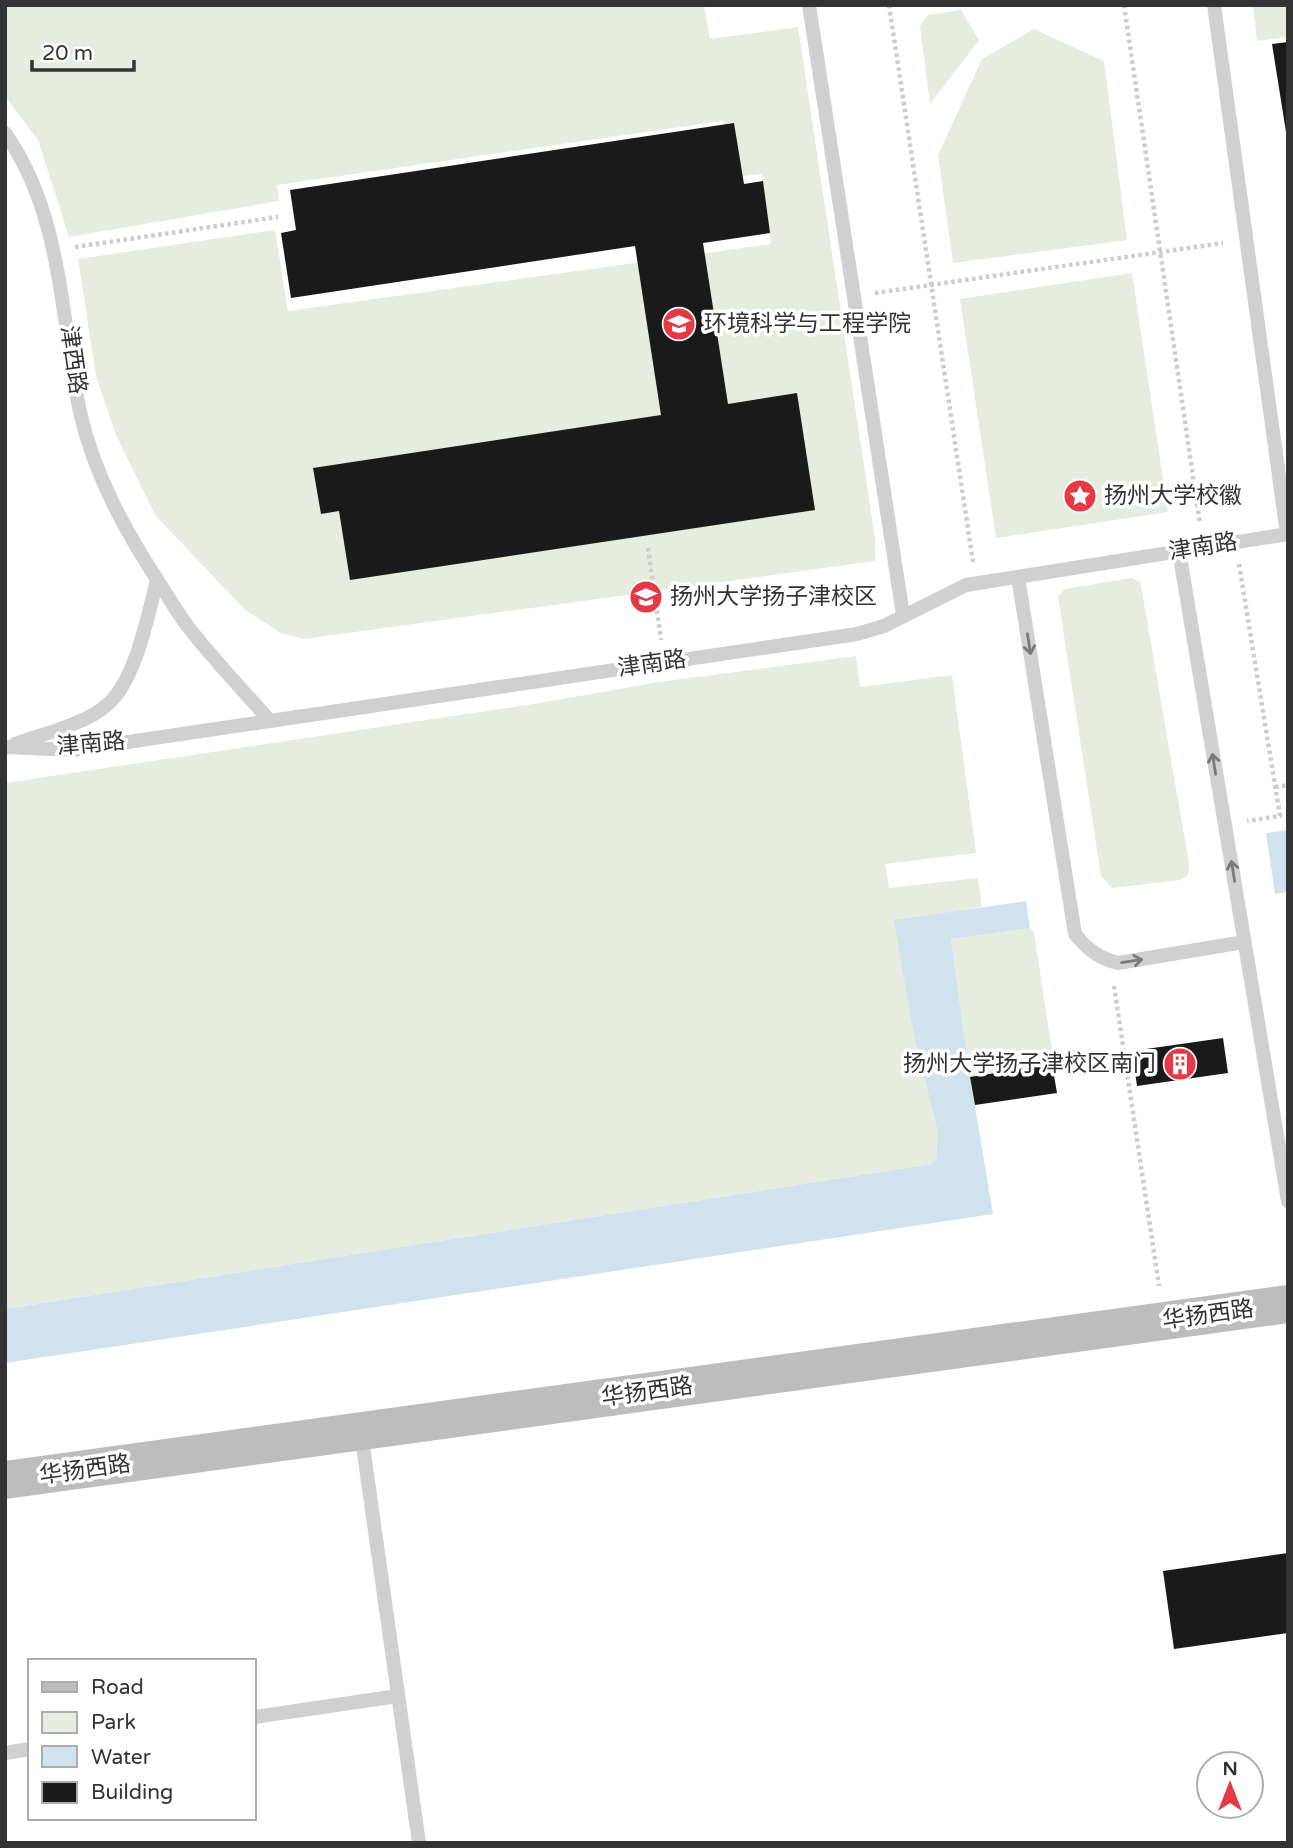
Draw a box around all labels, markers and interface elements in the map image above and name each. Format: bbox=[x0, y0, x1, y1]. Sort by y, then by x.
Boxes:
scale bar bbox=[32, 28, 133, 72]
text: 20 m bbox=[42, 41, 93, 66]
school or university icon: 环境科学与工程学院 bbox=[660, 305, 698, 343]
place label: 环境科学与工程学院 bbox=[704, 310, 911, 338]
street label: 津西路 bbox=[54, 324, 92, 396]
place icon: 扬州大学校徽 bbox=[1061, 477, 1099, 515]
place label: 扬州大学校徽 bbox=[1104, 482, 1242, 510]
street label: 津南路 bbox=[1167, 528, 1239, 566]
school or university icon: 扬州大学扬子津校区 bbox=[627, 578, 665, 616]
place label: 扬州大学扬子津校区 bbox=[670, 583, 877, 611]
one-way arrow bbox=[1023, 632, 1036, 655]
street label: 津南路 bbox=[616, 645, 688, 683]
street label: 津南路 bbox=[55, 727, 127, 761]
one-way arrow bbox=[1207, 753, 1220, 776]
one-way arrow bbox=[1226, 860, 1239, 883]
one-way arrow bbox=[1120, 954, 1143, 967]
building icon: 扬州大学扬子津校区南门 bbox=[1161, 1045, 1199, 1083]
place label: 扬州大学扬子津校区南门 bbox=[903, 1050, 1156, 1078]
street label: 华扬西路 bbox=[1160, 1295, 1256, 1335]
street label: 华扬西路 bbox=[599, 1372, 695, 1412]
street label: 华扬西路 bbox=[37, 1450, 133, 1490]
legend bbox=[28, 1659, 256, 1820]
text: Road bbox=[91, 1675, 144, 1700]
text: Park bbox=[91, 1710, 136, 1735]
text: Water bbox=[91, 1745, 151, 1770]
north arrow bbox=[1195, 1750, 1265, 1820]
text: N bbox=[1222, 1758, 1238, 1780]
text: Building bbox=[91, 1780, 173, 1805]

